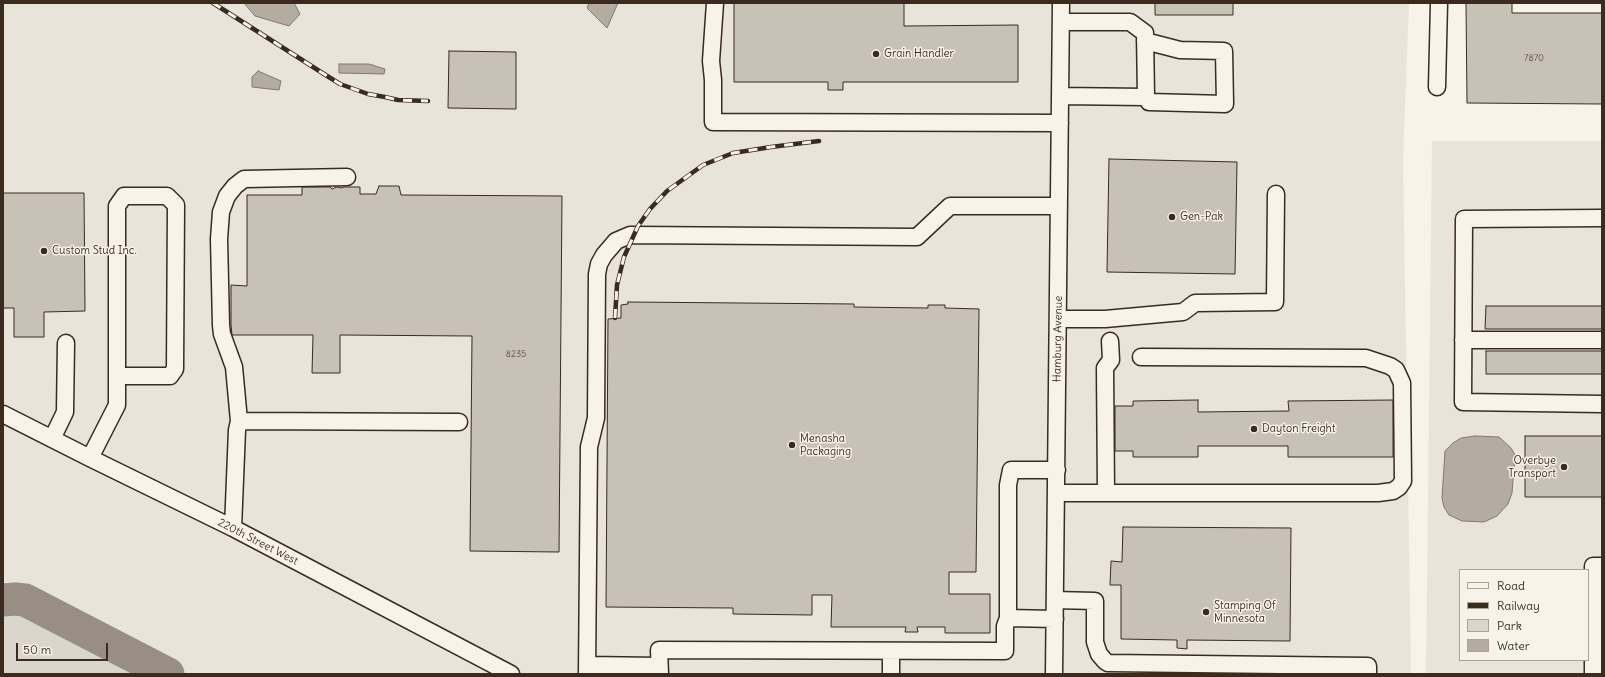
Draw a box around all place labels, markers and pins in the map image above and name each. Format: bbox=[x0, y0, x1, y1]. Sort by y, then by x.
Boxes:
place label: Grain Handler bbox=[884, 47, 954, 61]
marker: Grain Handler bbox=[871, 49, 881, 59]
place label: Gen-Pak bbox=[1180, 210, 1223, 224]
marker: Gen-Pak bbox=[1167, 212, 1177, 222]
place label: Custom Stud Inc. bbox=[52, 244, 137, 258]
marker: Custom Stud Inc. bbox=[39, 246, 49, 256]
place label: Dayton Freight bbox=[1262, 422, 1336, 436]
marker: Dayton Freight bbox=[1249, 424, 1259, 434]
place label: Menasha Packaging bbox=[800, 432, 851, 458]
marker: Menasha Packaging bbox=[787, 440, 797, 450]
place label: Overbye Transport bbox=[1508, 454, 1556, 480]
marker: Overbye Transport bbox=[1559, 462, 1569, 472]
place label: Stamping Of Minnesota bbox=[1214, 599, 1276, 625]
marker: Stamping Of Minnesota bbox=[1201, 607, 1211, 617]

